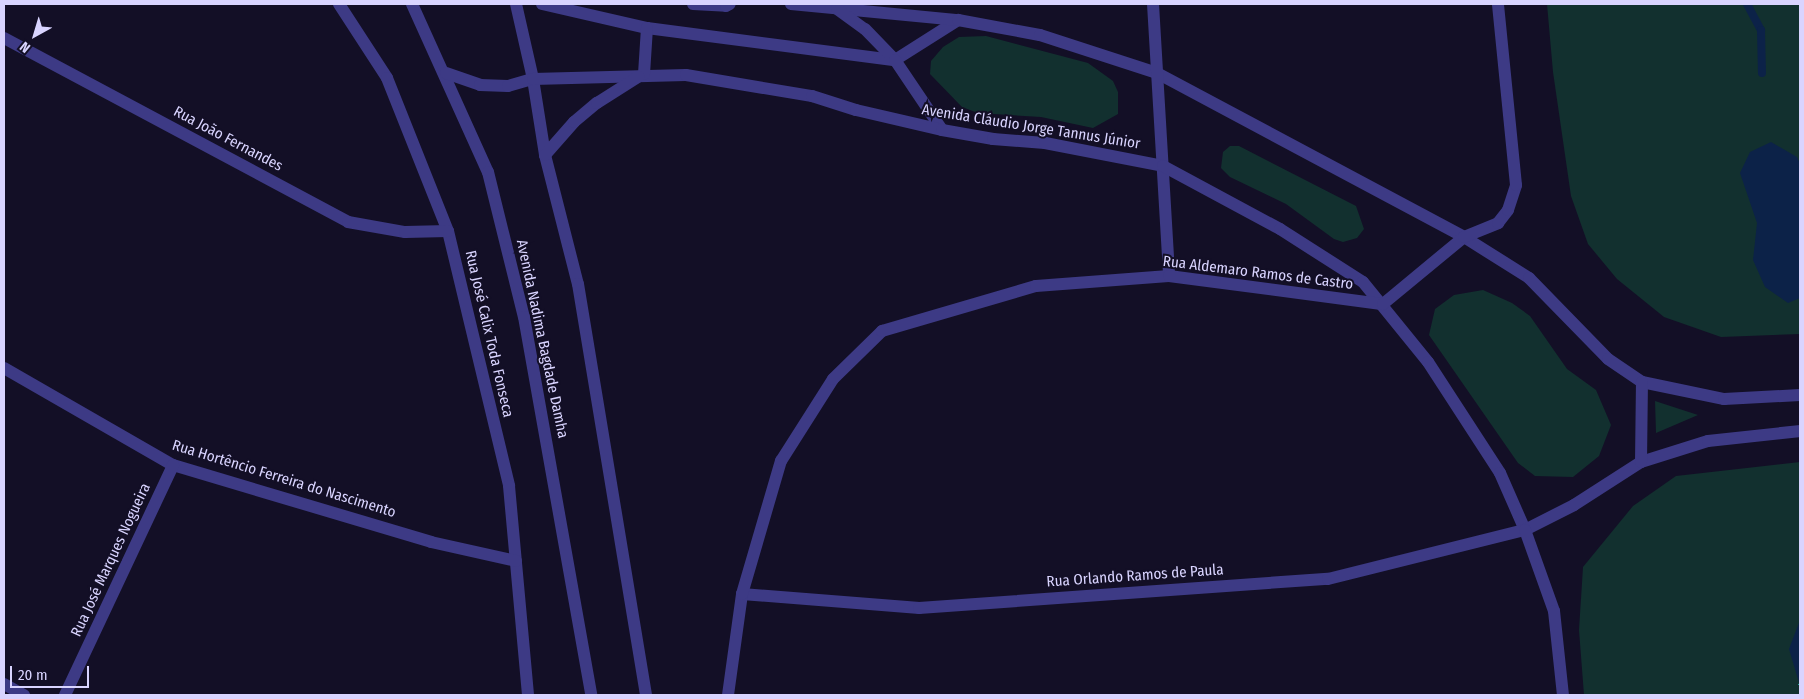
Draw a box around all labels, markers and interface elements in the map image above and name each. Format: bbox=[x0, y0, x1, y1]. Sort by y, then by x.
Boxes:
north arrow bbox=[10, 10, 60, 60]
text: N bbox=[17, 38, 34, 56]
street label: Avenida Cláudio Jorge Tannus Júnior bbox=[920, 101, 1142, 153]
street label: Rua João Fernandes bbox=[170, 103, 286, 175]
street label: Avenida Nadima Bagdade Damha bbox=[512, 238, 572, 440]
street label: Rua José Calix Toda Fonseca bbox=[461, 249, 517, 419]
street label: Rua Aldemaro Ramos de Castro bbox=[1162, 252, 1354, 294]
street label: Rua Hortêncio Ferreira do Nascimento bbox=[170, 436, 398, 522]
street label: Rua José Marques Nogueira bbox=[67, 480, 155, 640]
street label: Rua Orlando Ramos de Paula bbox=[1046, 561, 1224, 591]
scale bar bbox=[12, 656, 91, 688]
text: 20 m bbox=[18, 666, 48, 684]

